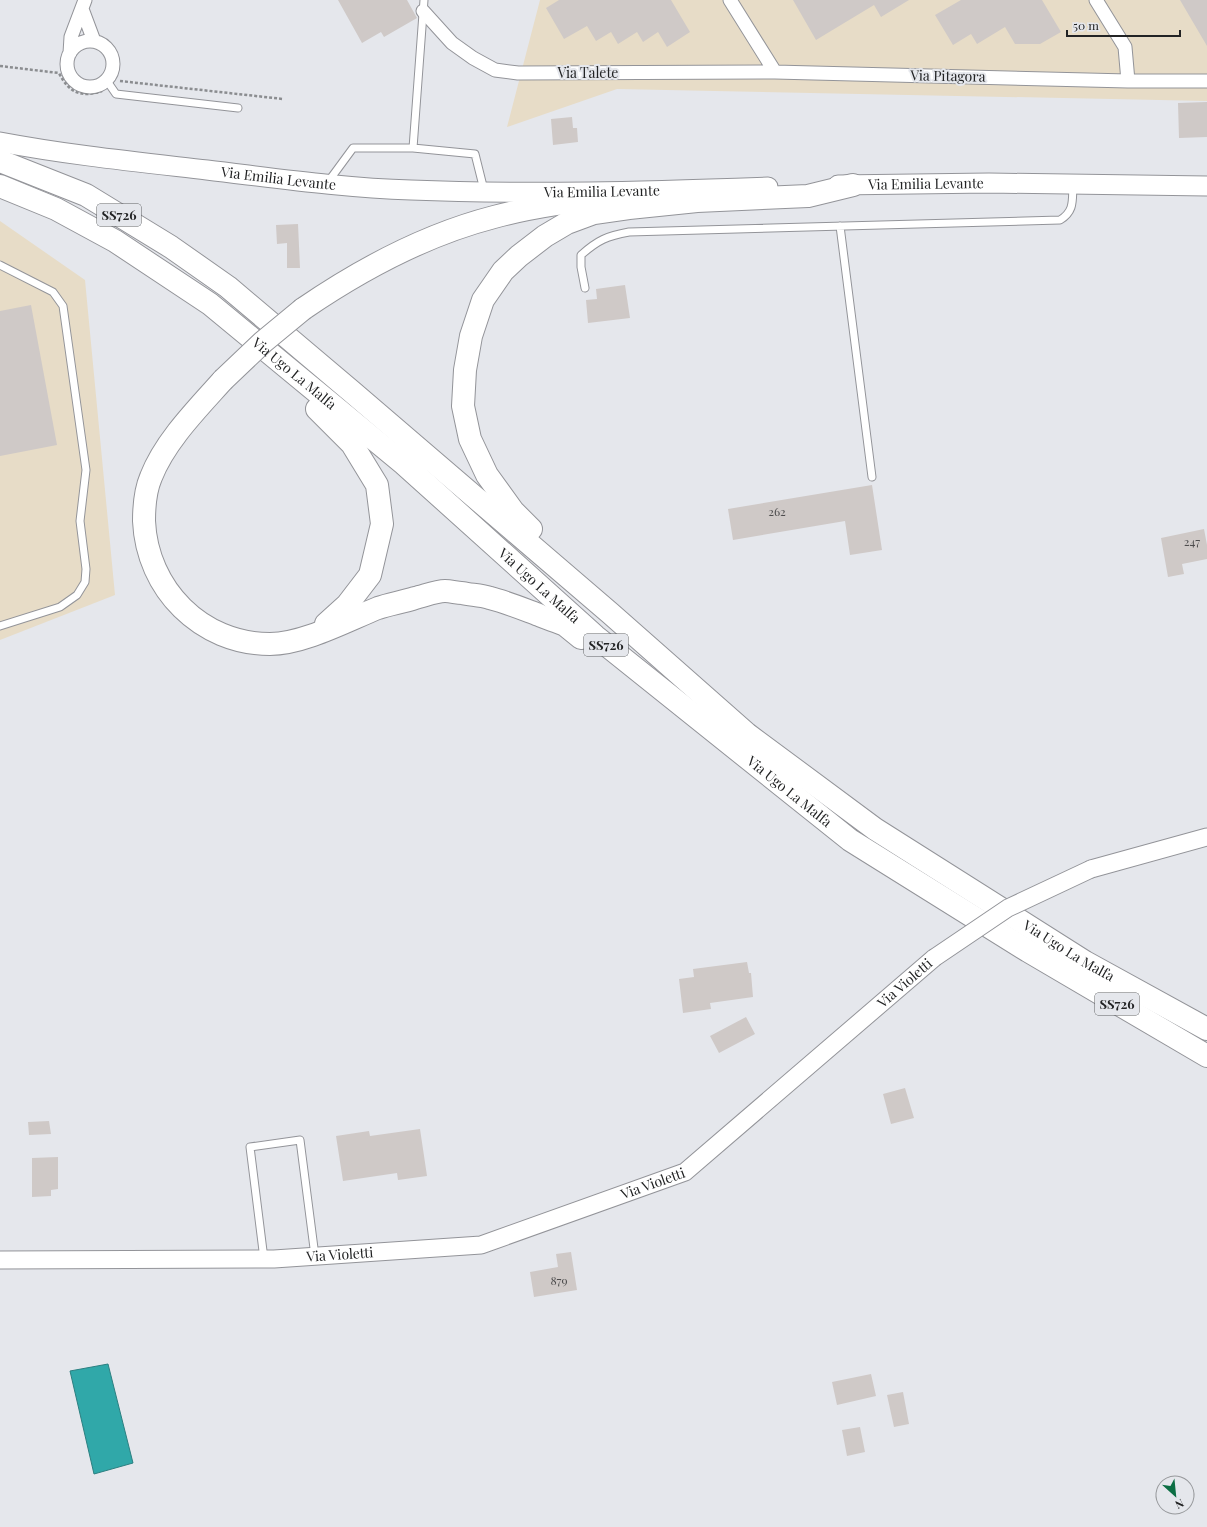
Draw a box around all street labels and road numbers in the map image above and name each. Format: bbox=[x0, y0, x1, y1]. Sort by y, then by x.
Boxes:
street label: Via Talete bbox=[557, 63, 618, 82]
street label: Via Pitagora bbox=[909, 65, 986, 86]
street label: Via Emilia Levante bbox=[219, 162, 337, 194]
street label: Via Emilia Levante bbox=[867, 173, 984, 194]
street label: Via Emilia Levante bbox=[543, 180, 660, 201]
road number: SS726 bbox=[97, 204, 141, 226]
street label: Via Ugo La Malfa bbox=[248, 332, 341, 414]
street label: Via Ugo La Malfa bbox=[494, 543, 584, 627]
road number: SS726 bbox=[584, 634, 628, 656]
street label: Via Ugo La Malfa bbox=[742, 751, 836, 831]
street label: Via Ugo La Malfa bbox=[1019, 915, 1118, 985]
street label: Via Violetti bbox=[872, 954, 936, 1012]
road number: SS726 bbox=[1095, 993, 1139, 1015]
street label: Via Violetti bbox=[617, 1163, 687, 1204]
street label: Via Violetti bbox=[305, 1242, 374, 1266]

